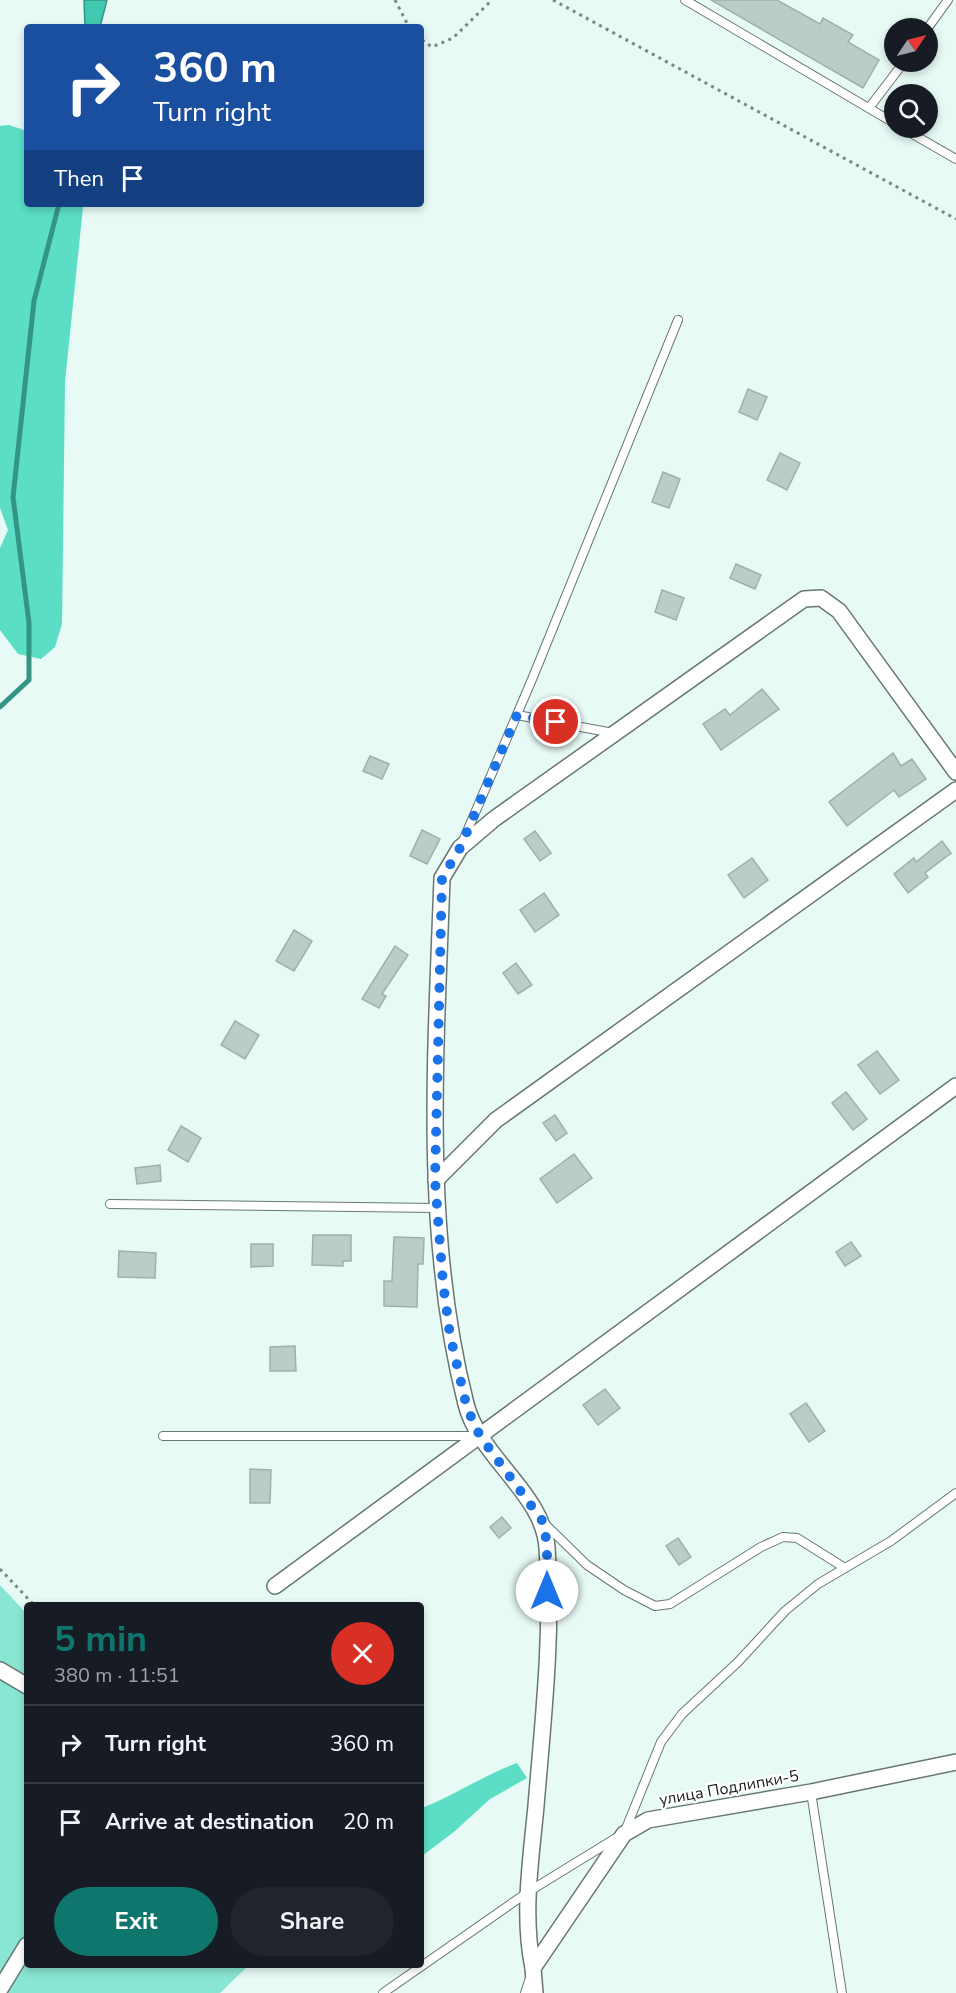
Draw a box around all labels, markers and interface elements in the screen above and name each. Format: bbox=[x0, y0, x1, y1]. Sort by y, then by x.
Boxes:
north arrow bbox=[884, 18, 938, 72]
map controls bbox=[884, 18, 938, 138]
text: 360 m bbox=[153, 40, 277, 97]
icon: right bbox=[54, 48, 132, 126]
button: search bbox=[884, 84, 938, 138]
text: Turn right bbox=[153, 94, 271, 131]
icon: arrive bbox=[116, 162, 149, 195]
text: Then bbox=[54, 164, 104, 194]
pin bbox=[530, 696, 581, 747]
icon: arrive bbox=[539, 705, 572, 738]
position arrow bbox=[515, 1559, 579, 1623]
text: 5 min bbox=[54, 1615, 147, 1664]
button: close bbox=[331, 1622, 394, 1685]
text: 380 m · 11:51 bbox=[54, 1662, 180, 1689]
icon: right bbox=[54, 1728, 87, 1761]
text: Turn right bbox=[105, 1729, 206, 1759]
text: 360 m bbox=[330, 1729, 394, 1759]
street label: улица Подлипки-5 bbox=[657, 1765, 801, 1811]
icon: arrive bbox=[54, 1806, 87, 1839]
text: Arrive at destination bbox=[105, 1807, 314, 1837]
text: 20 m bbox=[343, 1807, 394, 1837]
button: Exit bbox=[54, 1887, 218, 1956]
button: Share bbox=[230, 1887, 394, 1956]

